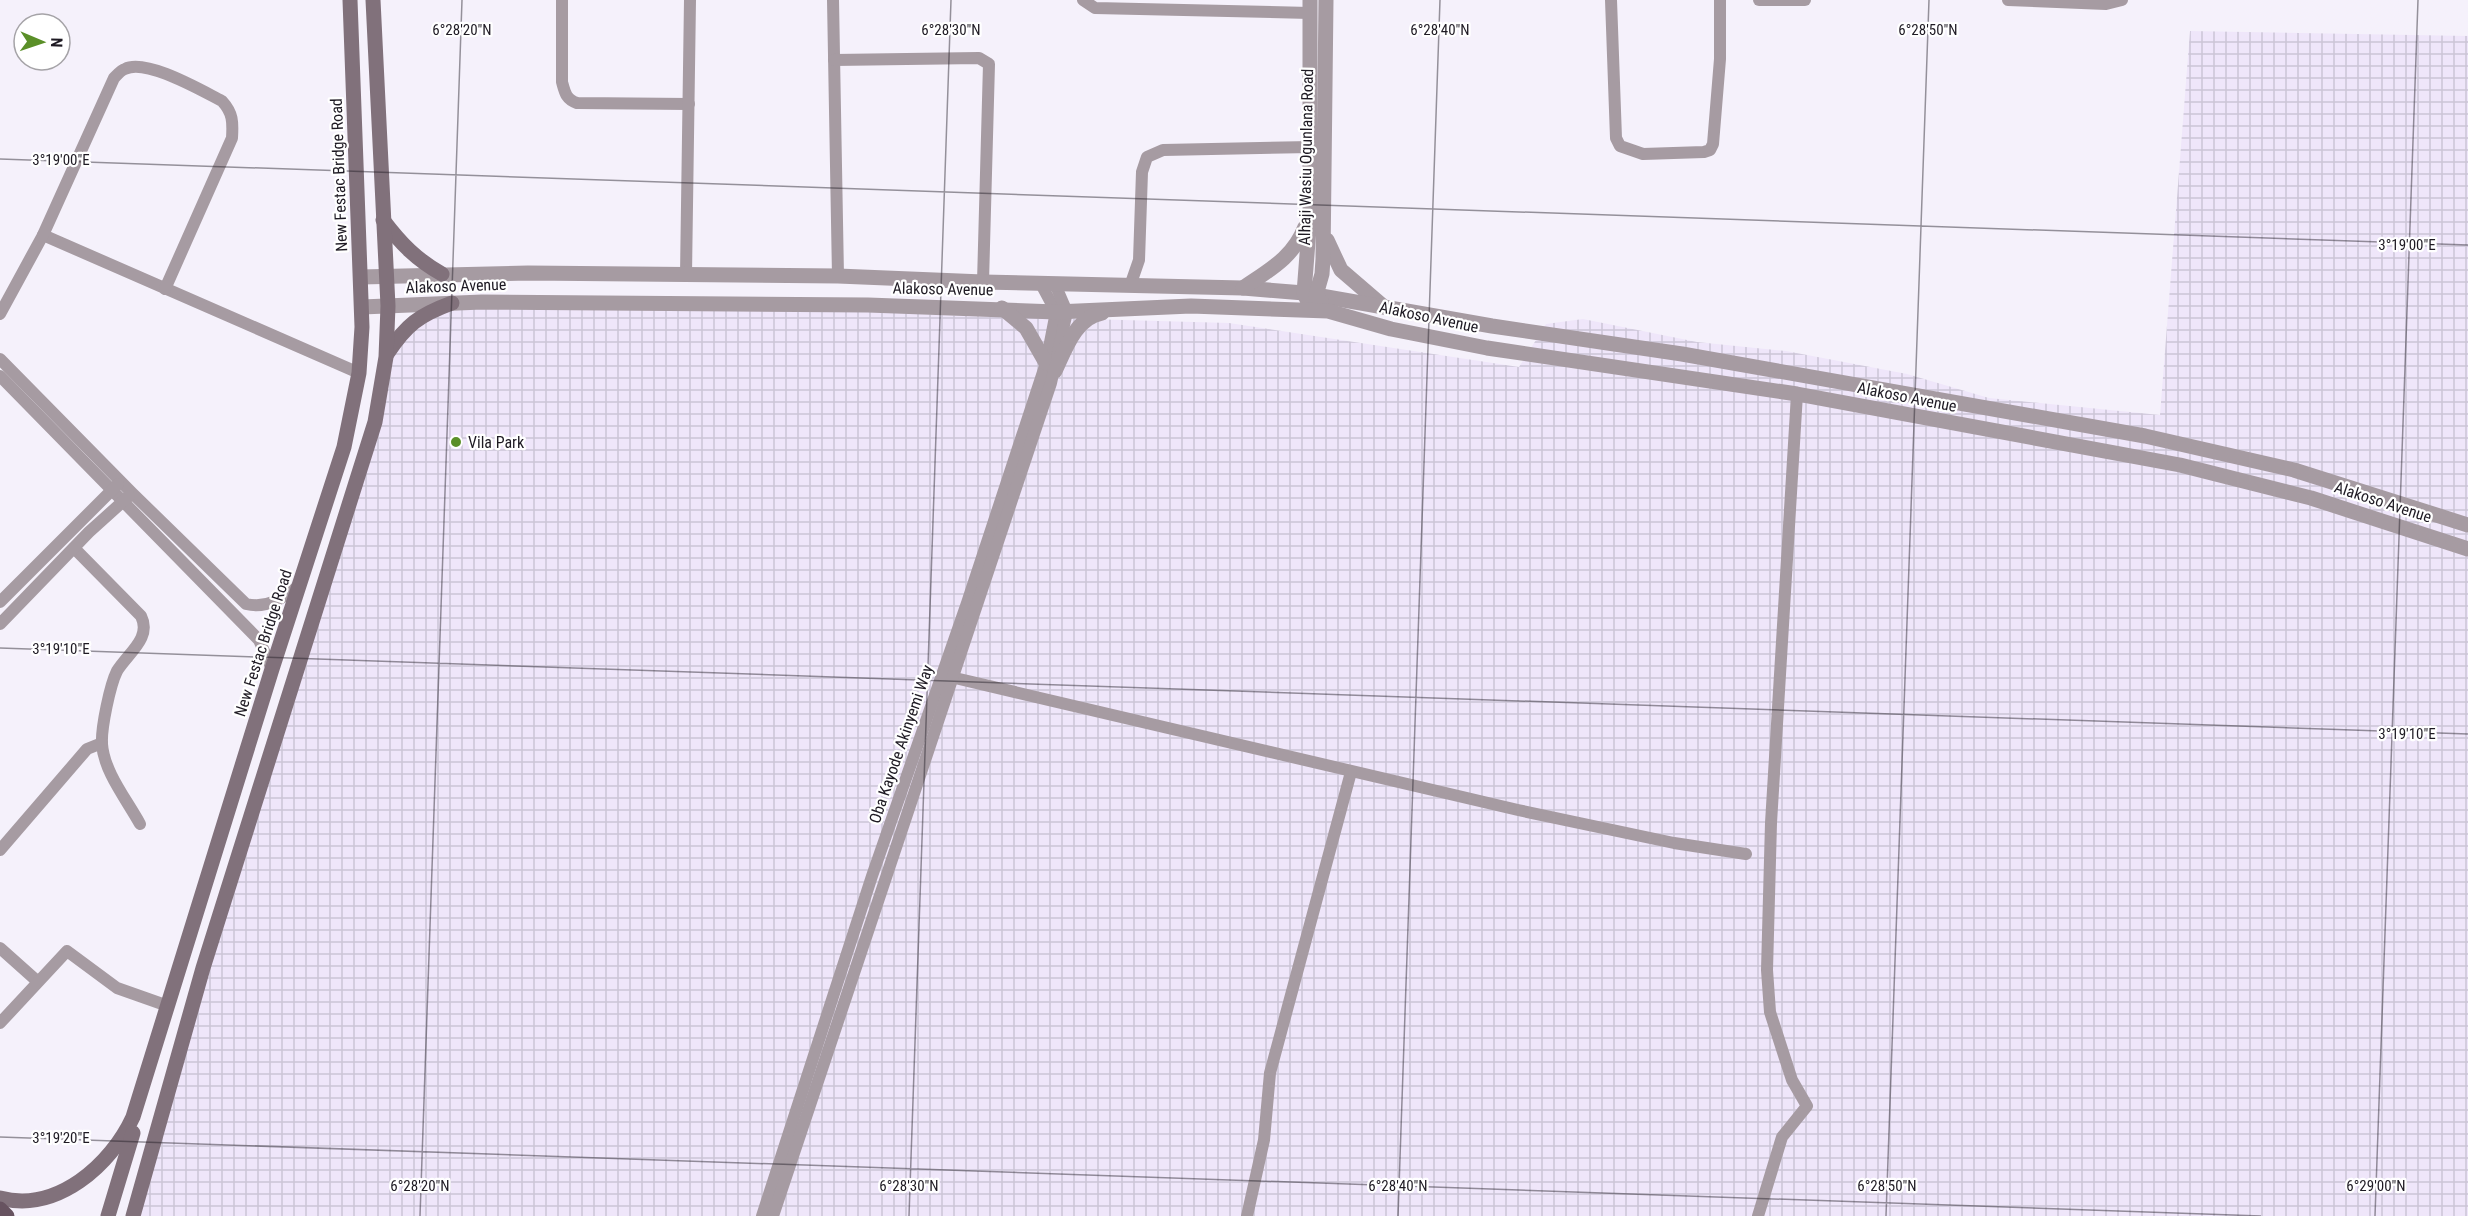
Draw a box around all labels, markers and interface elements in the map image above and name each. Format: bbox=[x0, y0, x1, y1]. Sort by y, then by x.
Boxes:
north arrow bbox=[12, 12, 72, 72]
text: 6°28'20"N bbox=[432, 21, 492, 39]
text: 6°28'30"N bbox=[921, 21, 981, 39]
text: 6°28'40"N bbox=[1410, 21, 1470, 39]
text: 6°28'50"N bbox=[1898, 21, 1958, 39]
text: N bbox=[47, 37, 66, 48]
street label: Alhaji Wasiu Ogunlana Road bbox=[1295, 68, 1317, 246]
street label: New Festac Bridge Road bbox=[327, 98, 351, 252]
text: 3°19'00"E bbox=[32, 151, 90, 169]
text: 3°19'00"E bbox=[2378, 236, 2436, 254]
street label: Alakoso Avenue bbox=[405, 275, 507, 297]
street label: Alakoso Avenue bbox=[892, 279, 994, 299]
street label: Alakoso Avenue bbox=[1378, 297, 1480, 337]
street label: Alakoso Avenue bbox=[1856, 378, 1958, 416]
place label: Vila Park bbox=[468, 433, 525, 452]
marker: Vila Park bbox=[449, 435, 463, 449]
street label: Alakoso Avenue bbox=[2332, 477, 2434, 527]
street label: New Festac Bridge Road bbox=[230, 567, 296, 719]
text: 3°19'10"E bbox=[32, 640, 90, 658]
street label: Oba Kayode Akinyemi Way bbox=[865, 662, 937, 826]
text: 3°19'10"E bbox=[2378, 725, 2436, 743]
text: 3°19'20"E bbox=[32, 1129, 90, 1147]
text: 6°28'20"N bbox=[390, 1177, 450, 1195]
text: 6°28'30"N bbox=[879, 1177, 939, 1195]
text: 6°28'40"N bbox=[1368, 1177, 1428, 1195]
text: 6°28'50"N bbox=[1857, 1177, 1917, 1195]
text: 6°29'00"N bbox=[2346, 1177, 2406, 1195]

